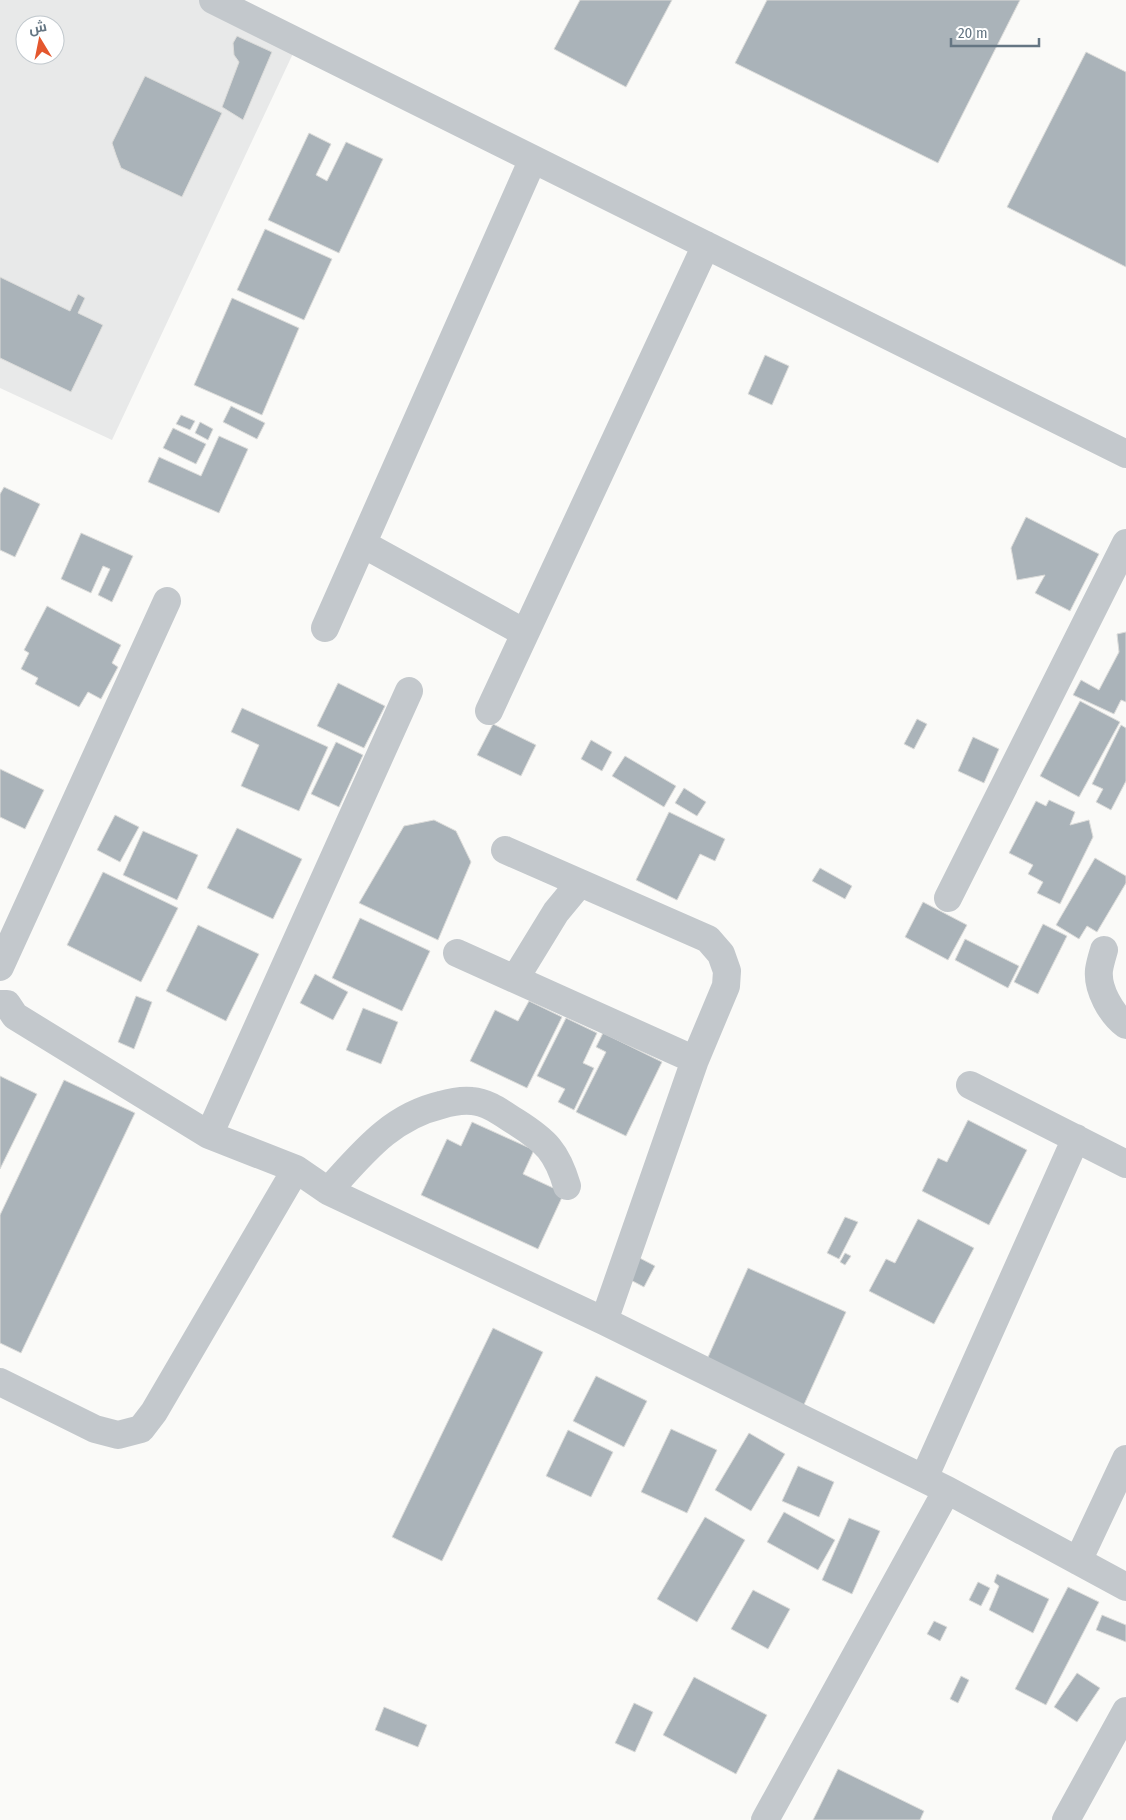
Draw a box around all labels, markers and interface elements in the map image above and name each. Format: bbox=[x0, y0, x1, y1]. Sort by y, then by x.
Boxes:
north arrow bbox=[15, 15, 65, 65]
scale bar bbox=[951, 15, 1038, 47]
text: ش bbox=[28, 18, 48, 38]
text: 20 m bbox=[958, 24, 988, 42]

